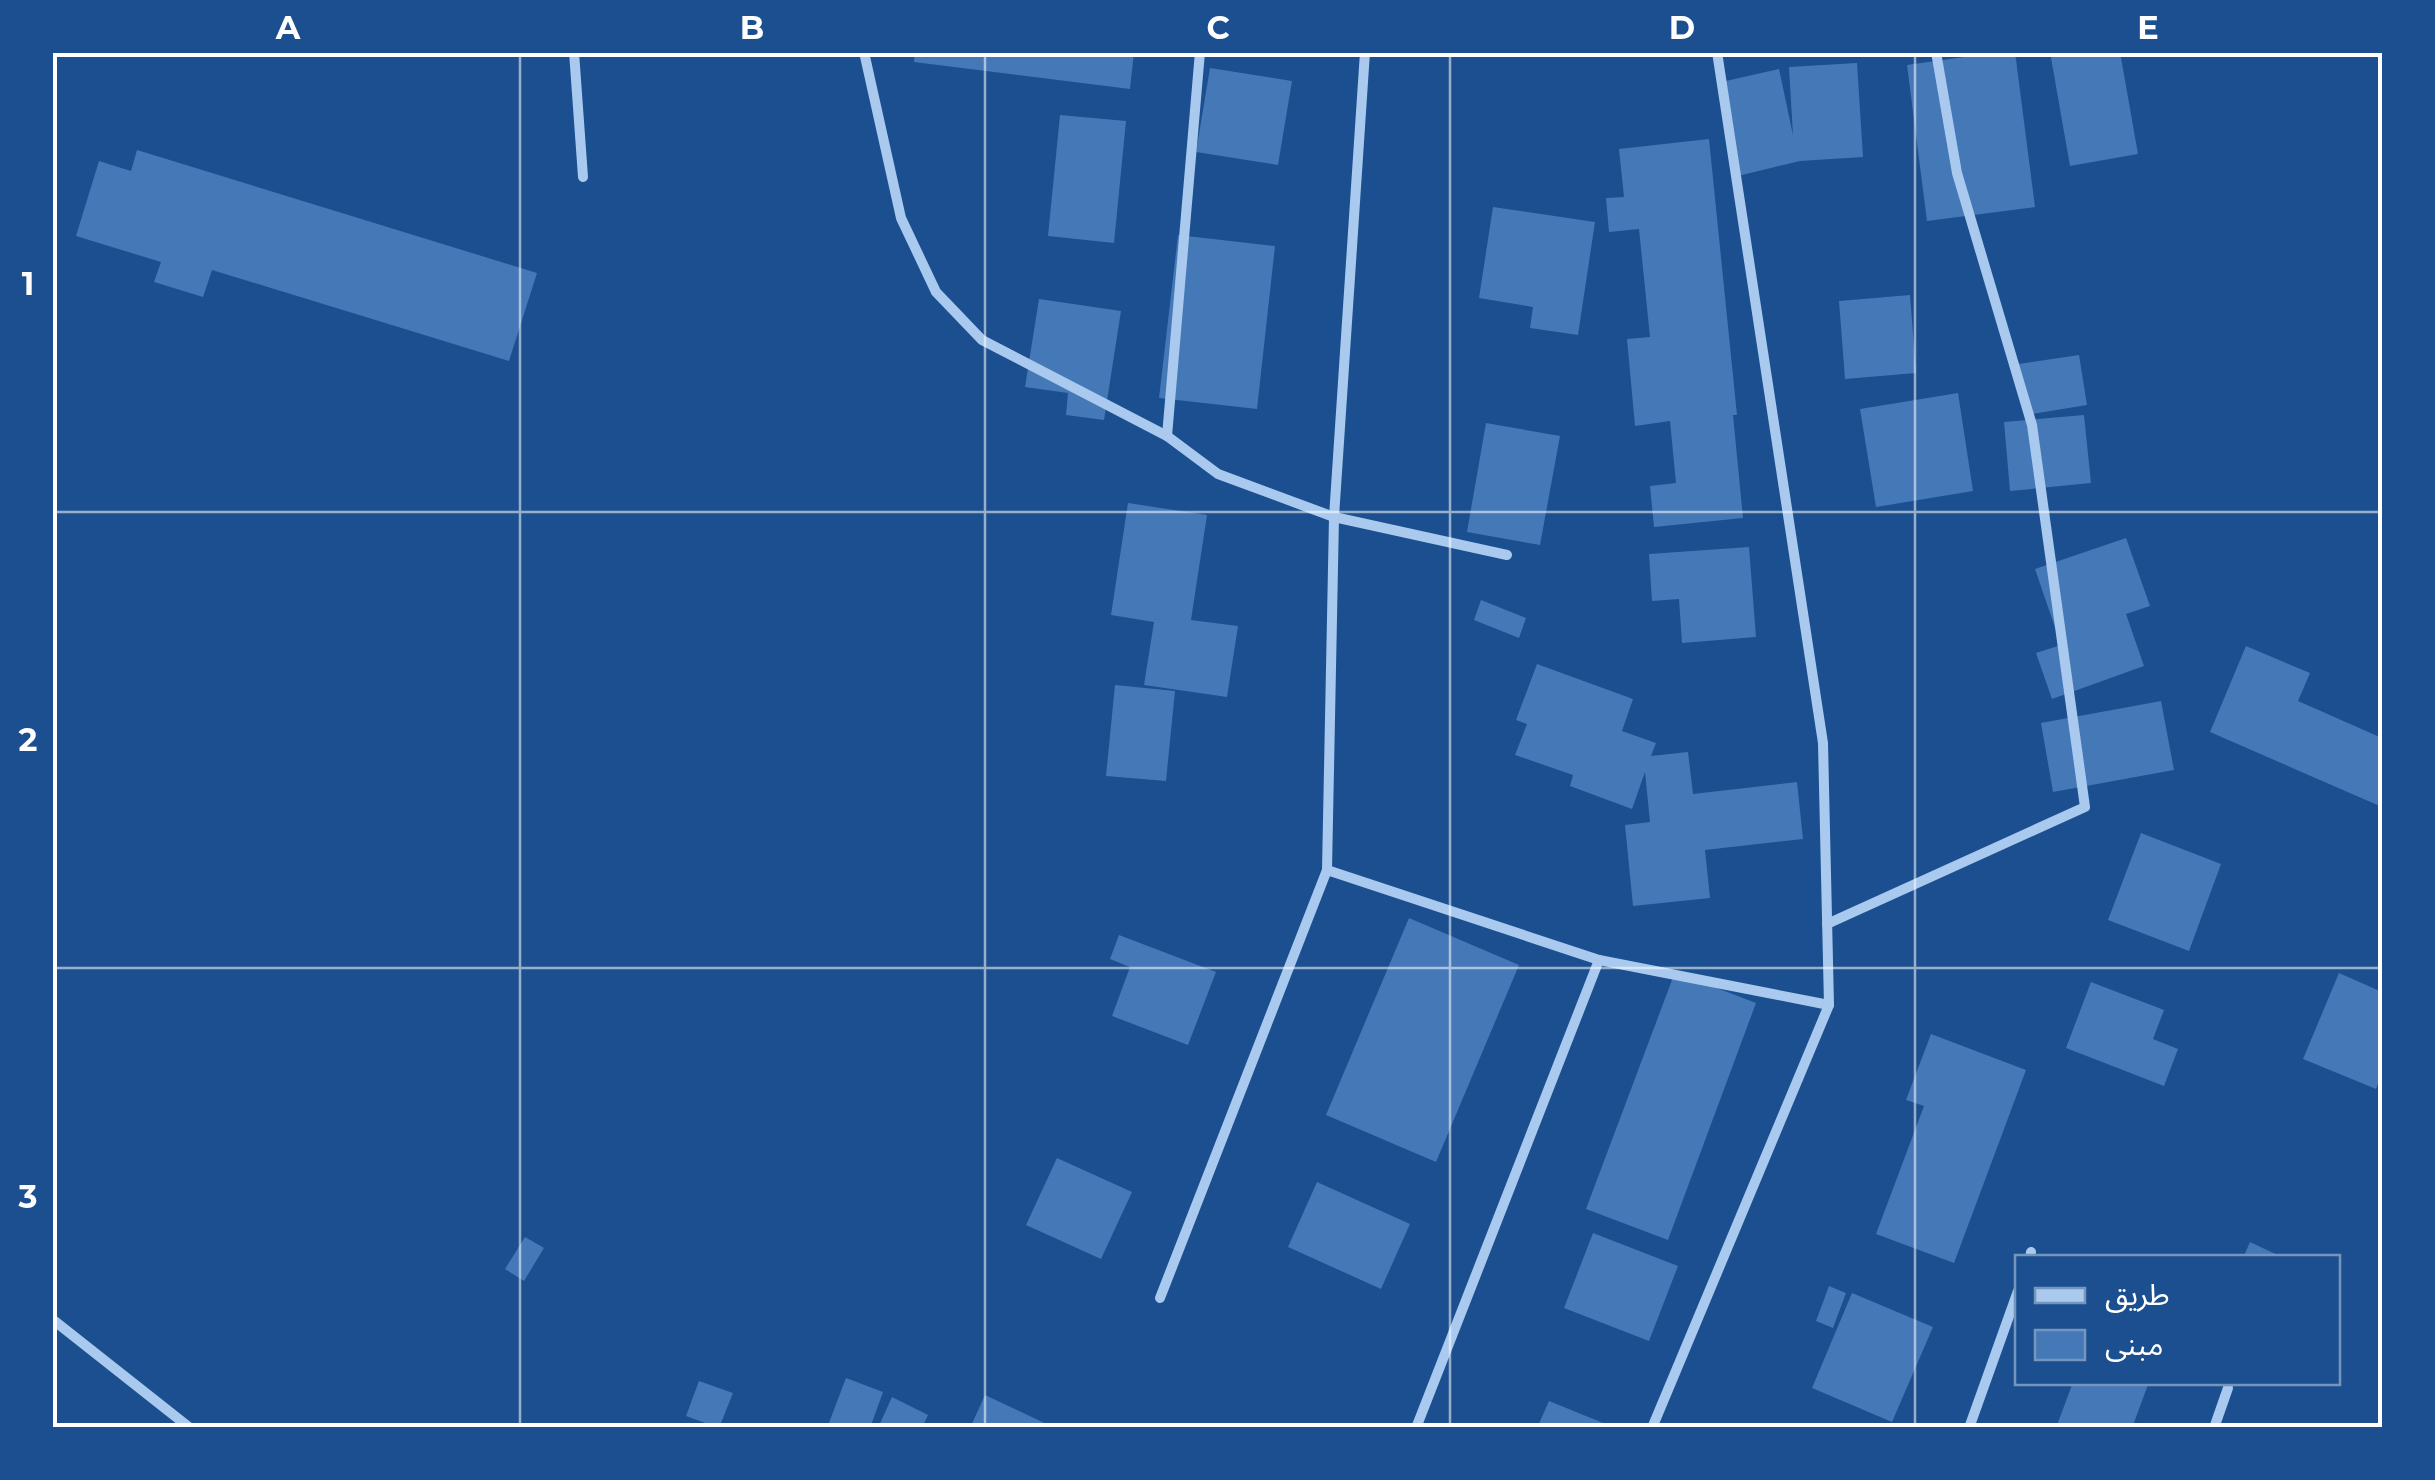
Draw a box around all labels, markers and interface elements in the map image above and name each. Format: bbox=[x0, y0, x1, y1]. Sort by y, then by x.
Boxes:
text: A bbox=[275, 8, 301, 47]
text: B bbox=[740, 8, 764, 47]
text: C bbox=[1206, 8, 1230, 47]
text: D bbox=[1669, 8, 1695, 47]
text: E bbox=[2137, 8, 2159, 47]
text: 1 bbox=[22, 264, 34, 303]
text: 2 bbox=[19, 720, 37, 759]
text: 3 bbox=[18, 1177, 37, 1216]
legend bbox=[2015, 1255, 2340, 1385]
text: طريق bbox=[2105, 1276, 2170, 1313]
text: مبنى bbox=[2105, 1326, 2163, 1363]

